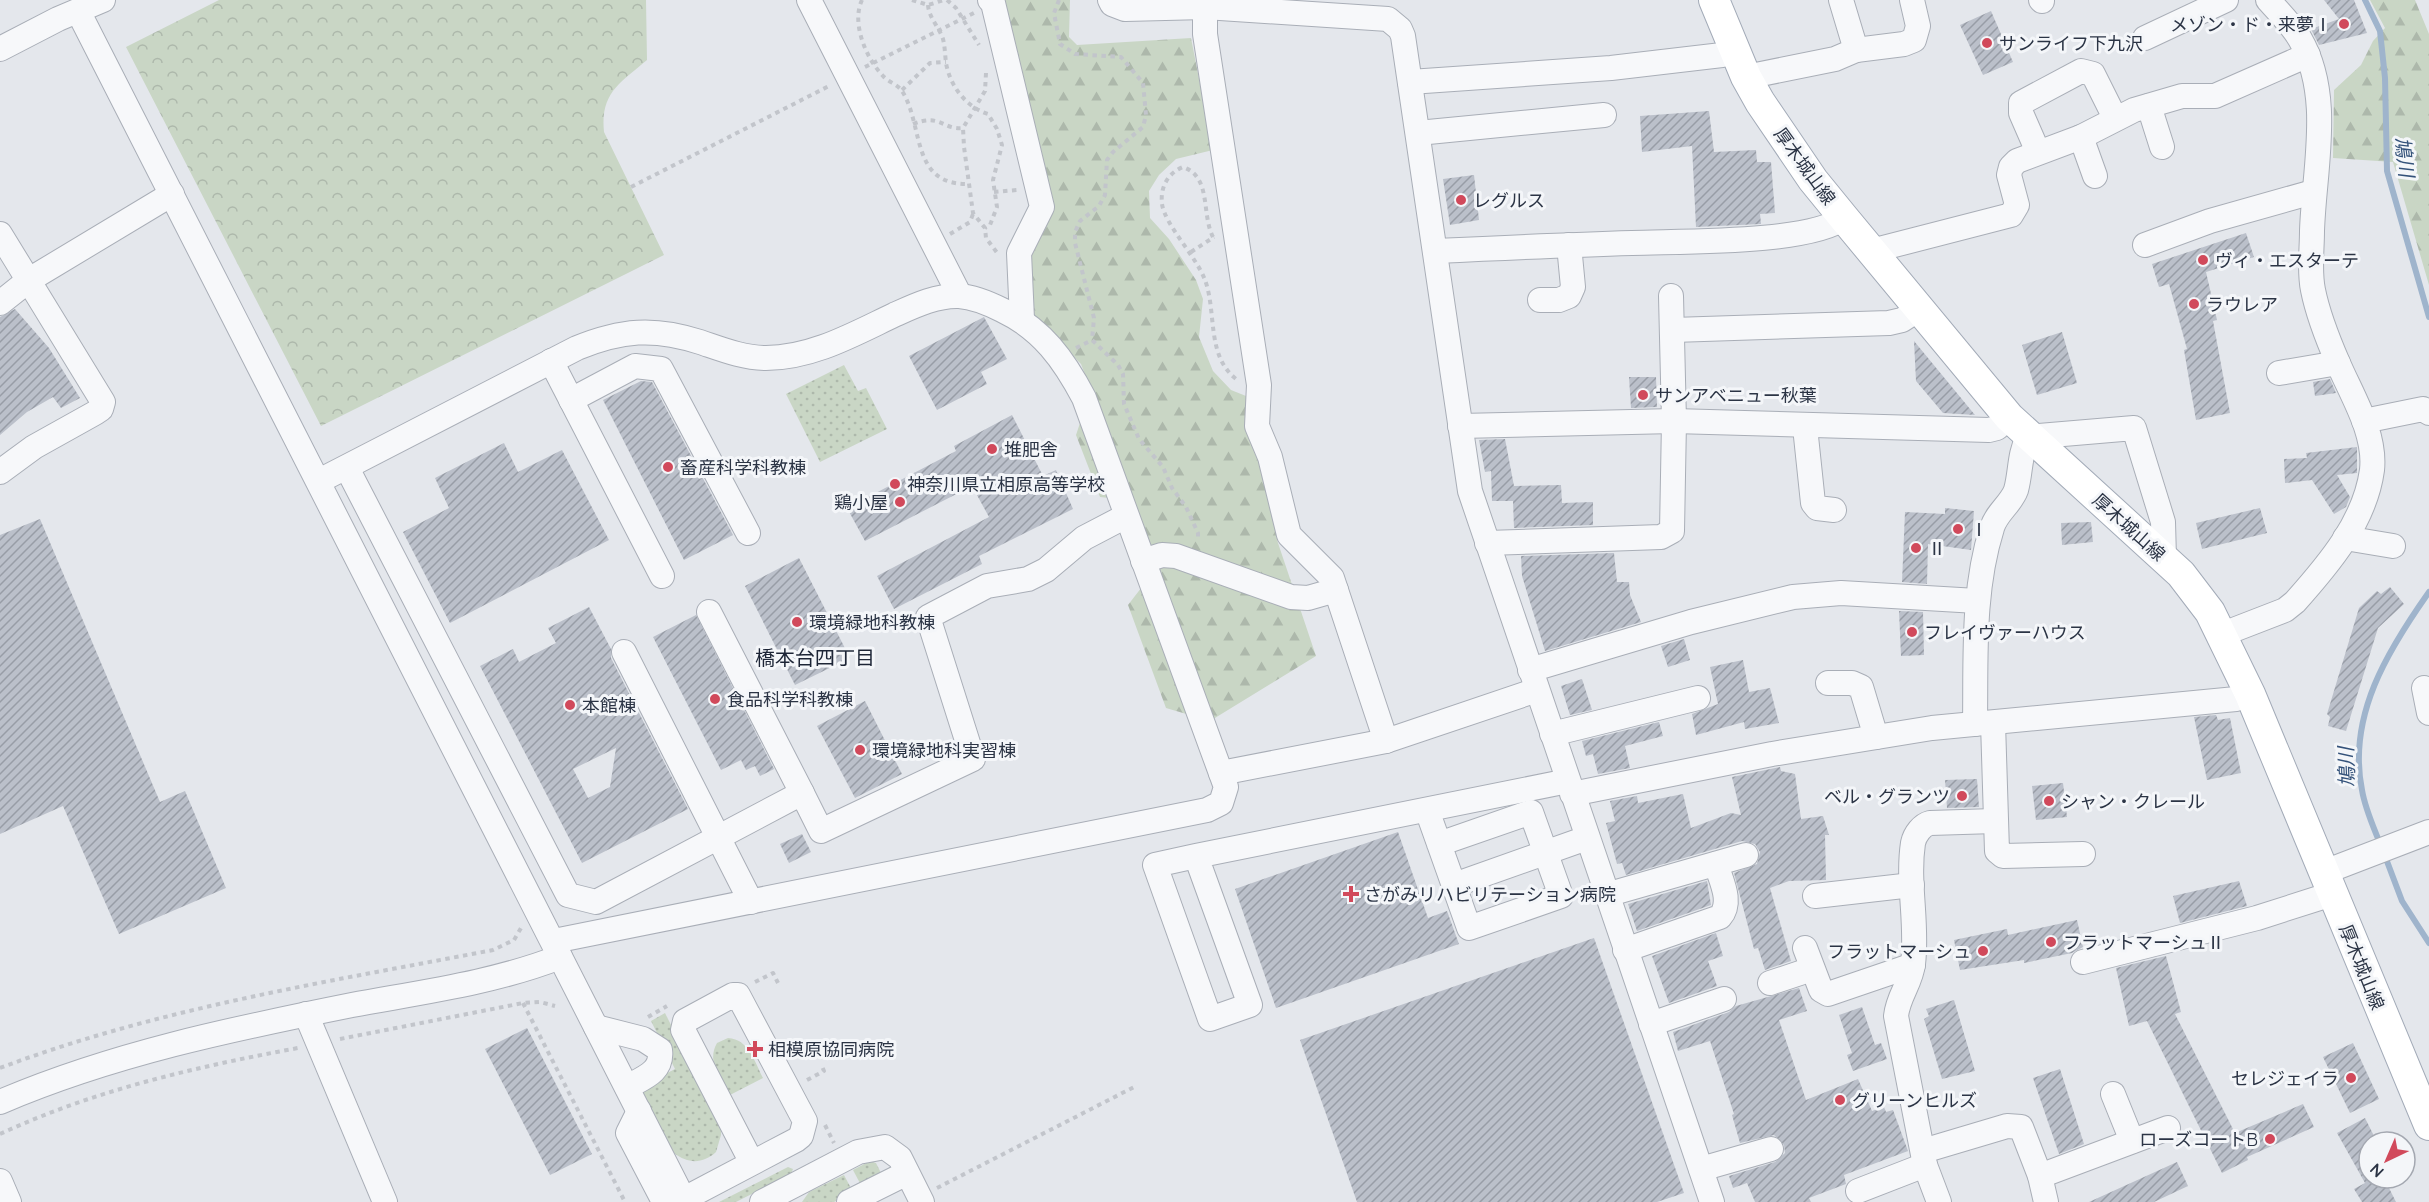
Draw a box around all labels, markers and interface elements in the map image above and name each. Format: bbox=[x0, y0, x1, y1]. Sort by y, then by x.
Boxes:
place label: メゾン・ド・来夢Ⅰ bbox=[2170, 13, 2332, 36]
marker: メゾン・ド・来夢Ⅰ bbox=[2337, 17, 2351, 31]
place label: サンライフ下九沢 bbox=[1999, 32, 2143, 55]
marker: サンライフ下九沢 bbox=[1980, 36, 1994, 50]
street label: 厚木城山線 bbox=[1769, 123, 1841, 209]
water label: 鳩川 bbox=[2390, 136, 2420, 180]
place label: レグルス bbox=[1473, 189, 1545, 212]
marker: レグルス bbox=[1454, 193, 1468, 207]
place label: ヴィ・エスターテ bbox=[2215, 249, 2359, 272]
marker: ヴィ・エスターテ bbox=[2196, 253, 2210, 267]
place label: ラウレア bbox=[2206, 293, 2278, 316]
marker: ラウレア bbox=[2187, 297, 2201, 311]
place label: サンアベニュー秋葉 bbox=[1655, 384, 1817, 407]
marker: サンアベニュー秋葉 bbox=[1636, 388, 1650, 402]
place label: 堆肥舎 bbox=[1004, 438, 1058, 461]
marker: 堆肥舎 bbox=[985, 442, 999, 456]
place label: 畜産科学科教棟 bbox=[680, 456, 806, 479]
marker: 畜産科学科教棟 bbox=[661, 460, 675, 474]
place label: 神奈川県立相原高等学校 bbox=[907, 473, 1105, 496]
marker: 神奈川県立相原高等学校 bbox=[888, 477, 902, 491]
street label: 厚木城山線 bbox=[2088, 488, 2170, 566]
place label: 鶏小屋 bbox=[834, 491, 888, 514]
marker: 鶏小屋 bbox=[893, 495, 907, 509]
place label: Ⅰ bbox=[1970, 518, 1988, 541]
marker: Ⅰ bbox=[1951, 522, 1965, 536]
place label: Ⅱ bbox=[1928, 537, 1946, 560]
marker: Ⅱ bbox=[1909, 541, 1923, 555]
place label: 環境緑地科教棟 bbox=[809, 611, 935, 634]
marker: 環境緑地科教棟 bbox=[790, 615, 804, 629]
place label: フレイヴァーハウス bbox=[1924, 621, 2086, 644]
marker: フレイヴァーハウス bbox=[1905, 625, 1919, 639]
district label: 橋本台四丁目 bbox=[755, 645, 875, 670]
place label: 食品科学科教棟 bbox=[727, 688, 853, 711]
marker: 食品科学科教棟 bbox=[708, 692, 722, 706]
place label: 本館棟 bbox=[582, 694, 636, 717]
marker: 本館棟 bbox=[563, 698, 577, 712]
place label: 環境緑地科実習棟 bbox=[872, 739, 1016, 762]
marker: 環境緑地科実習棟 bbox=[853, 743, 867, 757]
water label: 鳩川 bbox=[2333, 745, 2359, 787]
place label: ベル・グランツ bbox=[1824, 785, 1950, 808]
marker: ベル・グランツ bbox=[1955, 789, 1969, 803]
place label: シャン・クレール bbox=[2061, 790, 2205, 813]
marker: シャン・クレール bbox=[2042, 794, 2056, 808]
place label: さがみリハビリテーション病院 bbox=[1364, 883, 1616, 906]
marker: さがみリハビリテーション病院 bbox=[1342, 885, 1360, 903]
street label: 厚木城山線 bbox=[2334, 921, 2390, 1013]
place label: フラットマーシュⅡ bbox=[2063, 931, 2225, 954]
marker: フラットマーシュⅡ bbox=[2044, 935, 2058, 949]
place label: フラットマーシュ bbox=[1827, 940, 1971, 963]
marker: フラットマーシュ bbox=[1976, 944, 1990, 958]
place label: 相模原協同病院 bbox=[768, 1038, 894, 1061]
marker: 相模原協同病院 bbox=[746, 1040, 764, 1058]
place label: セレジェイラ bbox=[2231, 1067, 2339, 1090]
marker: セレジェイラ bbox=[2344, 1071, 2358, 1085]
place label: グリーンヒルズ bbox=[1852, 1089, 1977, 1112]
marker: グリーンヒルズ bbox=[1833, 1093, 1847, 1107]
place label: ローズコートB bbox=[2139, 1128, 2258, 1151]
north arrow bbox=[2357, 1130, 2417, 1190]
marker: ローズコートB bbox=[2263, 1132, 2277, 1146]
text: N bbox=[2365, 1160, 2388, 1182]

